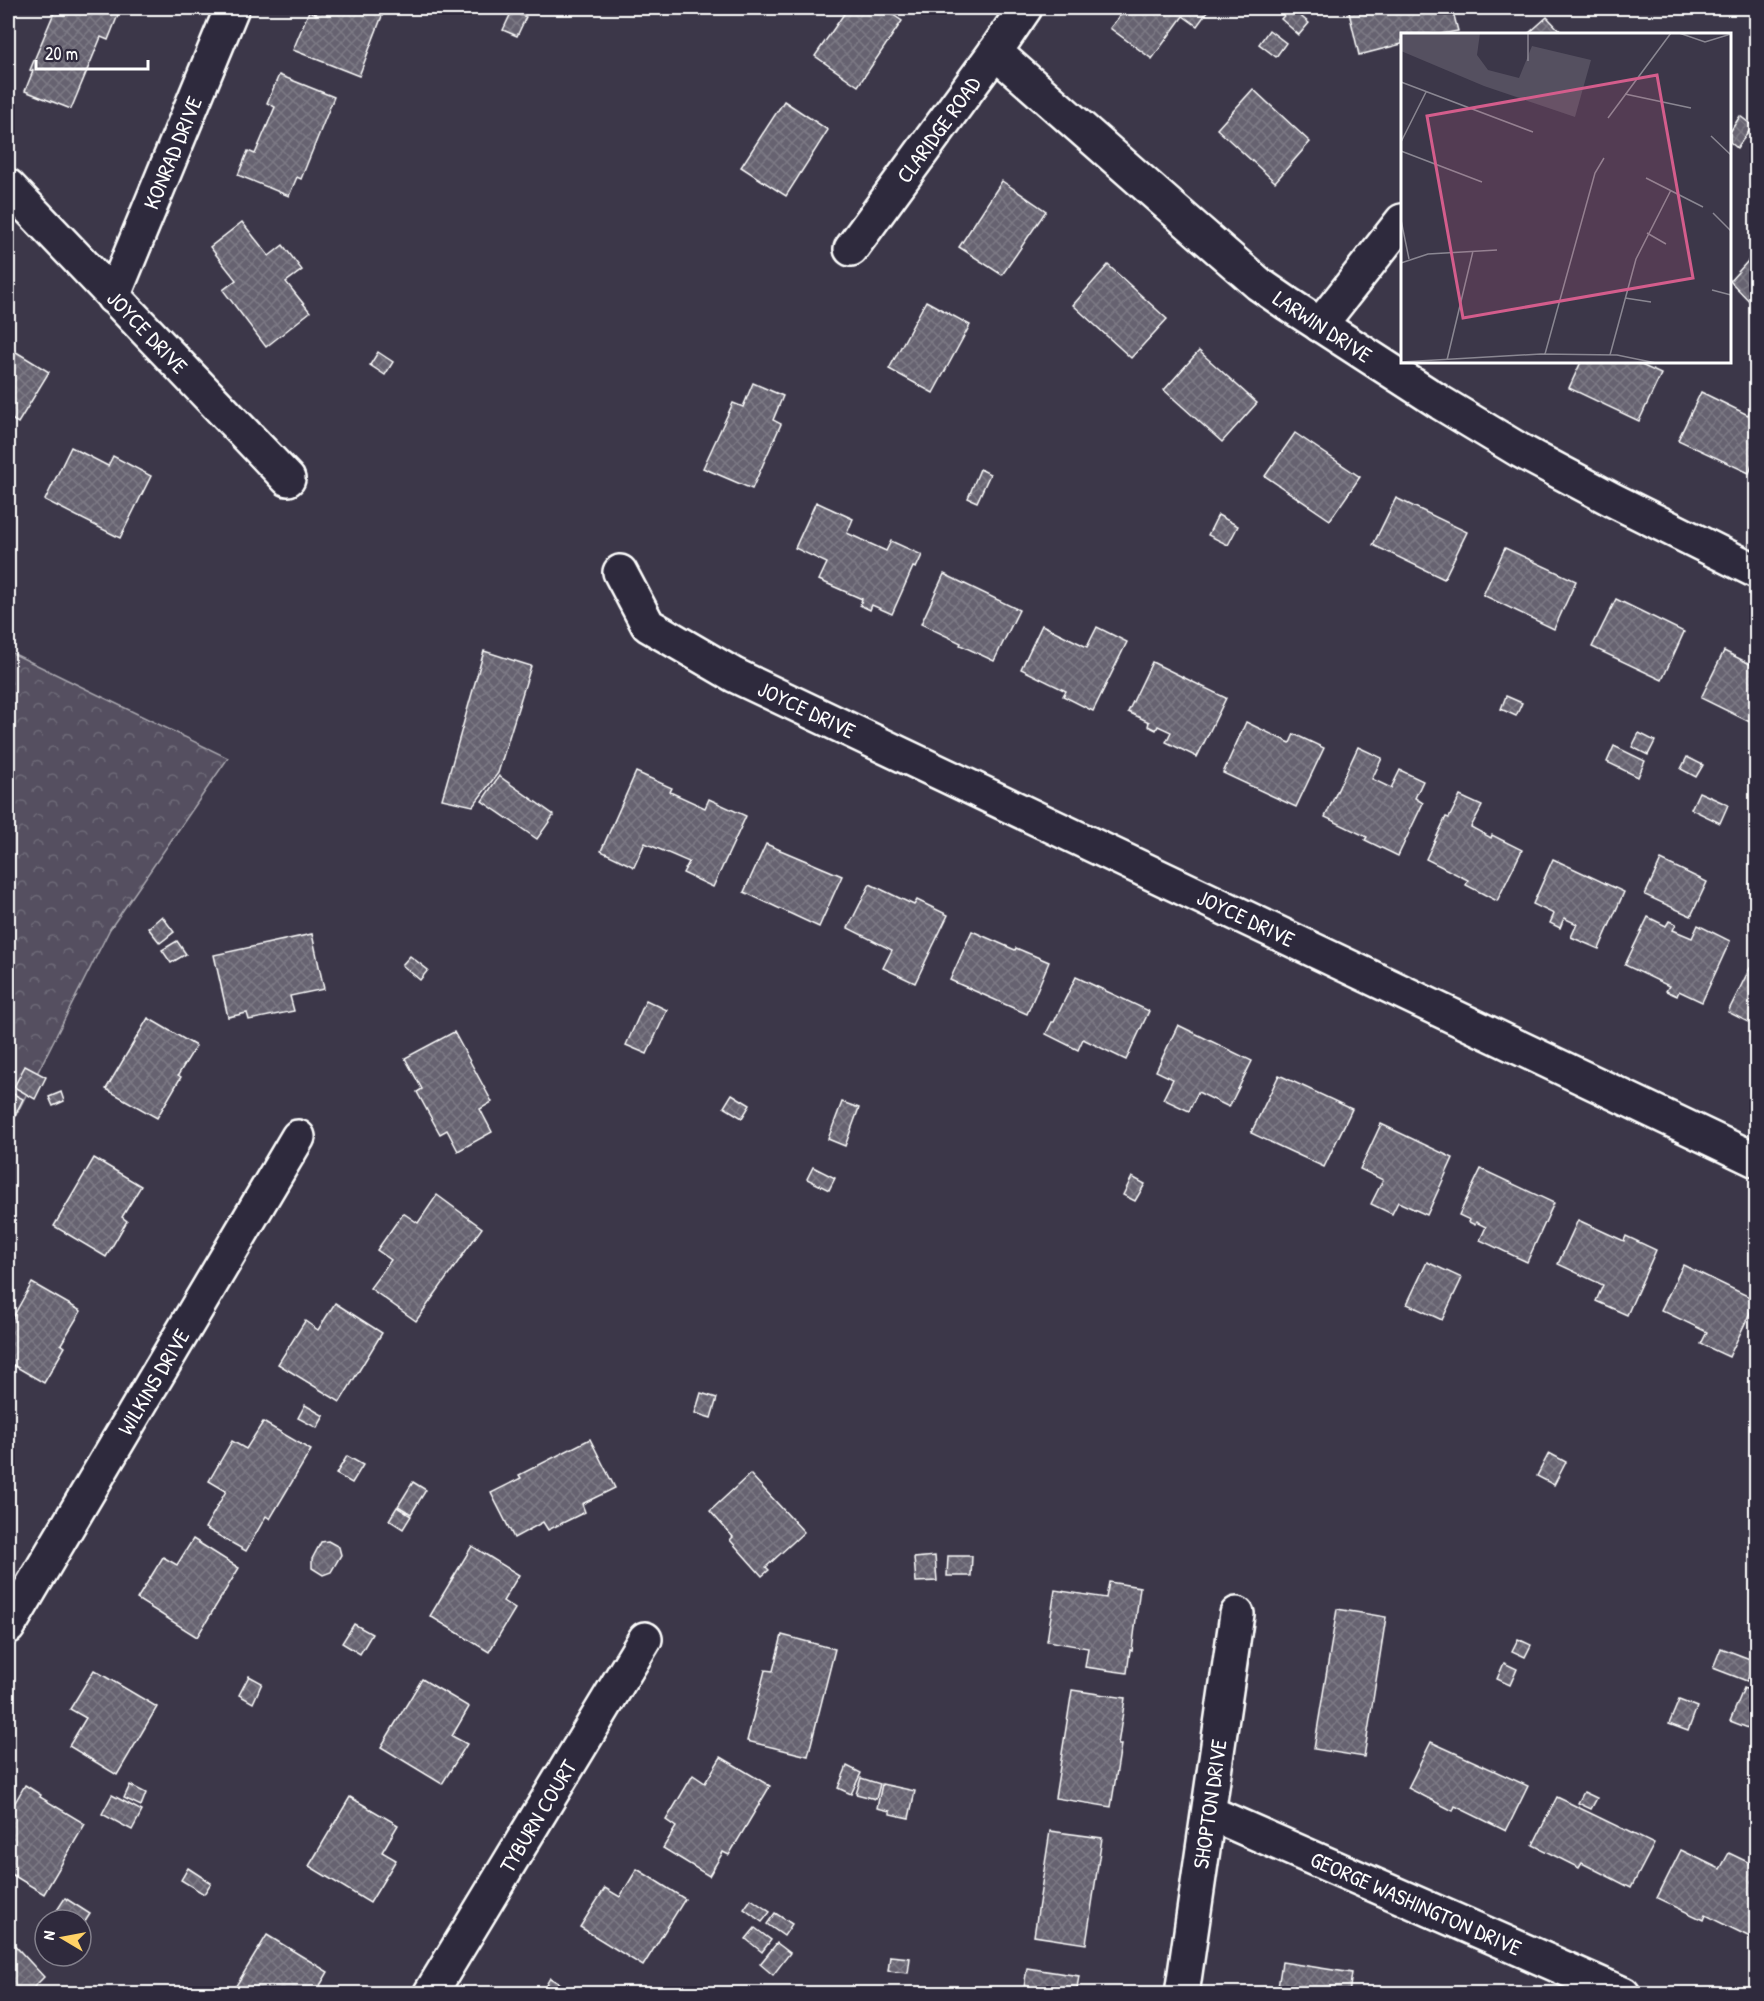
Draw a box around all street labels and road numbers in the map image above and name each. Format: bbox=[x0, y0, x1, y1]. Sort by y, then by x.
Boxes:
street label: CLARIDGE ROAD bbox=[889, 70, 988, 189]
street label: KONRAD DRIVE bbox=[136, 92, 209, 214]
street label: LARWIN DRIVE bbox=[1267, 283, 1378, 370]
street label: JOYCE DRIVE bbox=[101, 284, 195, 380]
street label: JOYCE DRIVE bbox=[753, 674, 861, 746]
street label: JOYCE DRIVE bbox=[1192, 882, 1300, 954]
street label: WILKINS DRIVE bbox=[110, 1323, 196, 1440]
street label: SHOPTON DRIVE bbox=[1185, 1737, 1234, 1871]
street label: TYBURN COURT bbox=[492, 1753, 584, 1878]
street label: GEORGE WASHINGTON DRIVE bbox=[1306, 1844, 1526, 1963]

